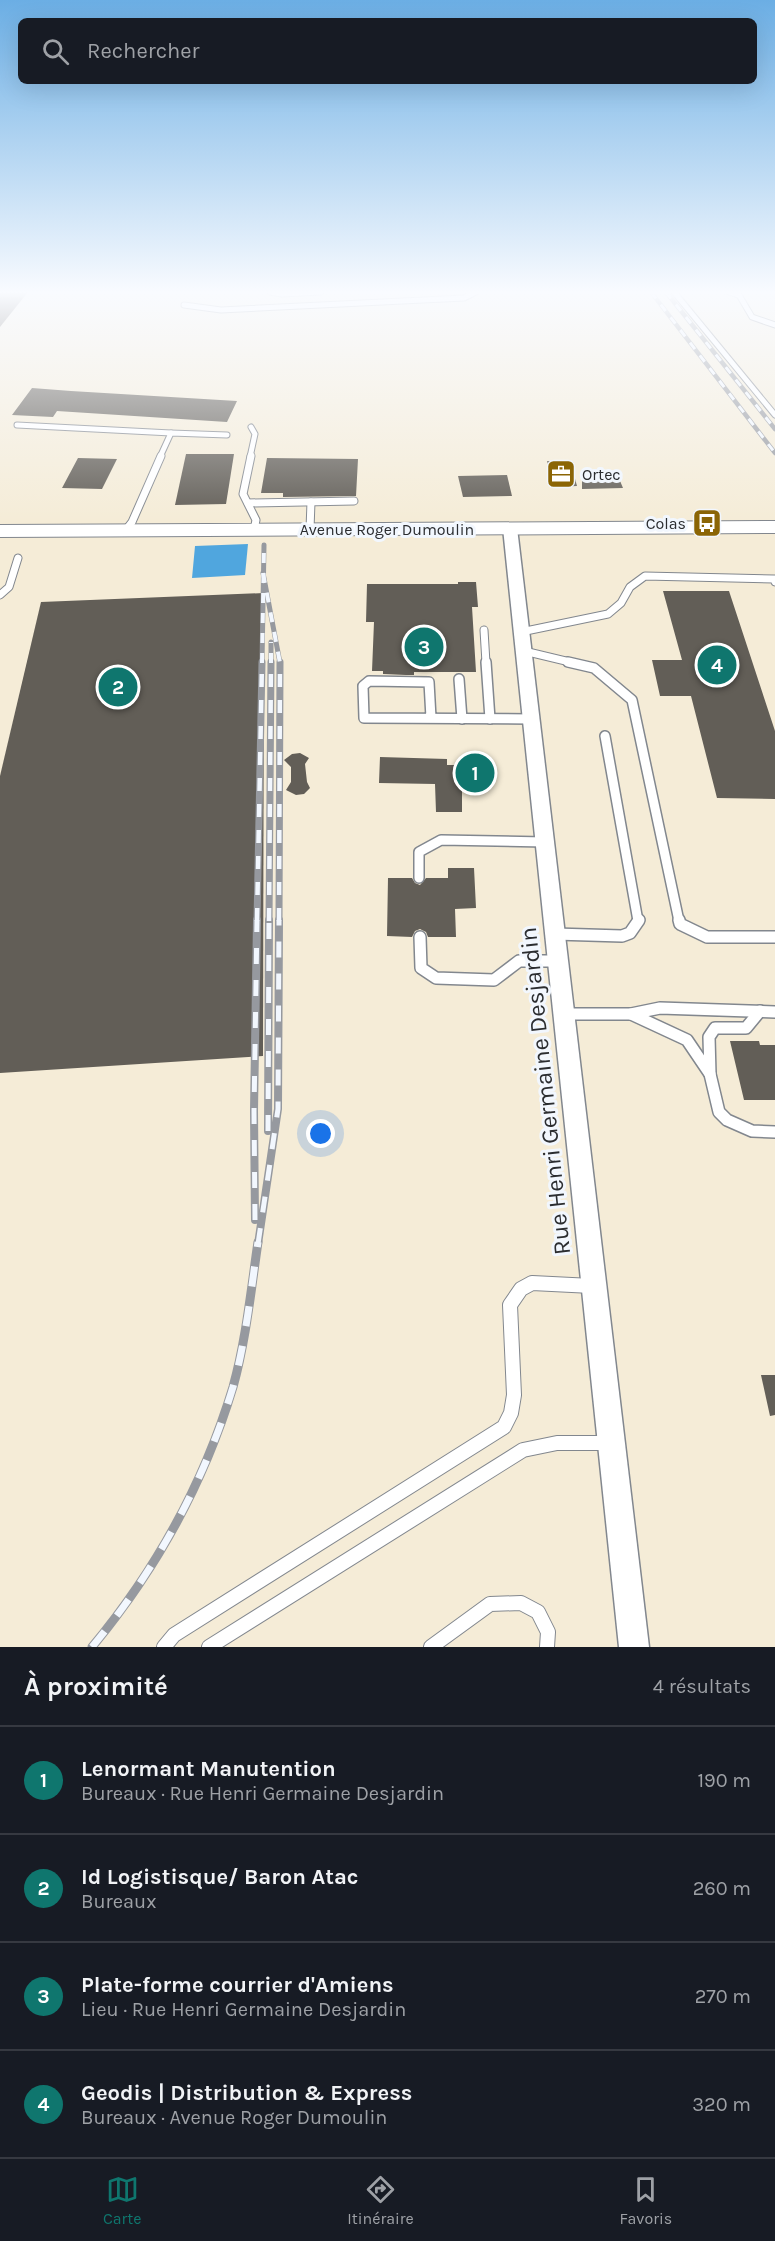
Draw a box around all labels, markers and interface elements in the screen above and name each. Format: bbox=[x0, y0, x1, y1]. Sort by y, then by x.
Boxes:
search box bbox=[18, 18, 757, 84]
icon: search bbox=[39, 35, 72, 68]
text: Rechercher bbox=[87, 38, 200, 64]
office icon: Ortec bbox=[545, 458, 577, 490]
place label: Ortec bbox=[582, 465, 621, 484]
bus stop icon: Colas bbox=[691, 507, 723, 539]
place label: Colas bbox=[646, 514, 686, 533]
street label: Avenue Roger Dumoulin bbox=[300, 520, 474, 539]
pin: 3 bbox=[404, 624, 444, 670]
pin: 4 bbox=[698, 642, 736, 688]
pin: 2 bbox=[98, 664, 138, 710]
pin: 1 bbox=[456, 750, 494, 796]
street label: Rue Henri Germaine Desjardin bbox=[514, 926, 576, 1256]
your location bbox=[306, 1119, 335, 1148]
text: À proximité bbox=[24, 1671, 168, 1702]
text: 4 résultats bbox=[653, 1675, 751, 1698]
text: Lenormant Manutention bbox=[81, 1756, 336, 1782]
text: 1 bbox=[40, 1769, 47, 1792]
text: 190 m bbox=[697, 1769, 751, 1792]
text: Bureaux · Rue Henri Germaine Desjardin bbox=[81, 1782, 444, 1805]
text: Id Logistisque/ Baron Atac bbox=[81, 1864, 358, 1890]
text: 2 bbox=[37, 1877, 50, 1900]
text: 260 m bbox=[693, 1877, 751, 1900]
text: Bureaux bbox=[81, 1890, 156, 1913]
text: Plate-forme courrier d'Amiens bbox=[81, 1972, 394, 1998]
text: 3 bbox=[37, 1985, 50, 2008]
text: 270 m bbox=[695, 1985, 751, 2008]
text: Lieu · Rue Henri Germaine Desjardin bbox=[81, 1998, 406, 2021]
text: Geodis | Distribution & Express bbox=[81, 2080, 412, 2106]
text: 4 bbox=[38, 2093, 49, 2116]
text: 320 m bbox=[692, 2093, 751, 2116]
text: Bureaux · Avenue Roger Dumoulin bbox=[81, 2106, 387, 2129]
tab: Carte bbox=[103, 2173, 142, 2228]
tab: Itinéraire bbox=[347, 2173, 414, 2228]
tab: Favoris bbox=[620, 2173, 672, 2228]

